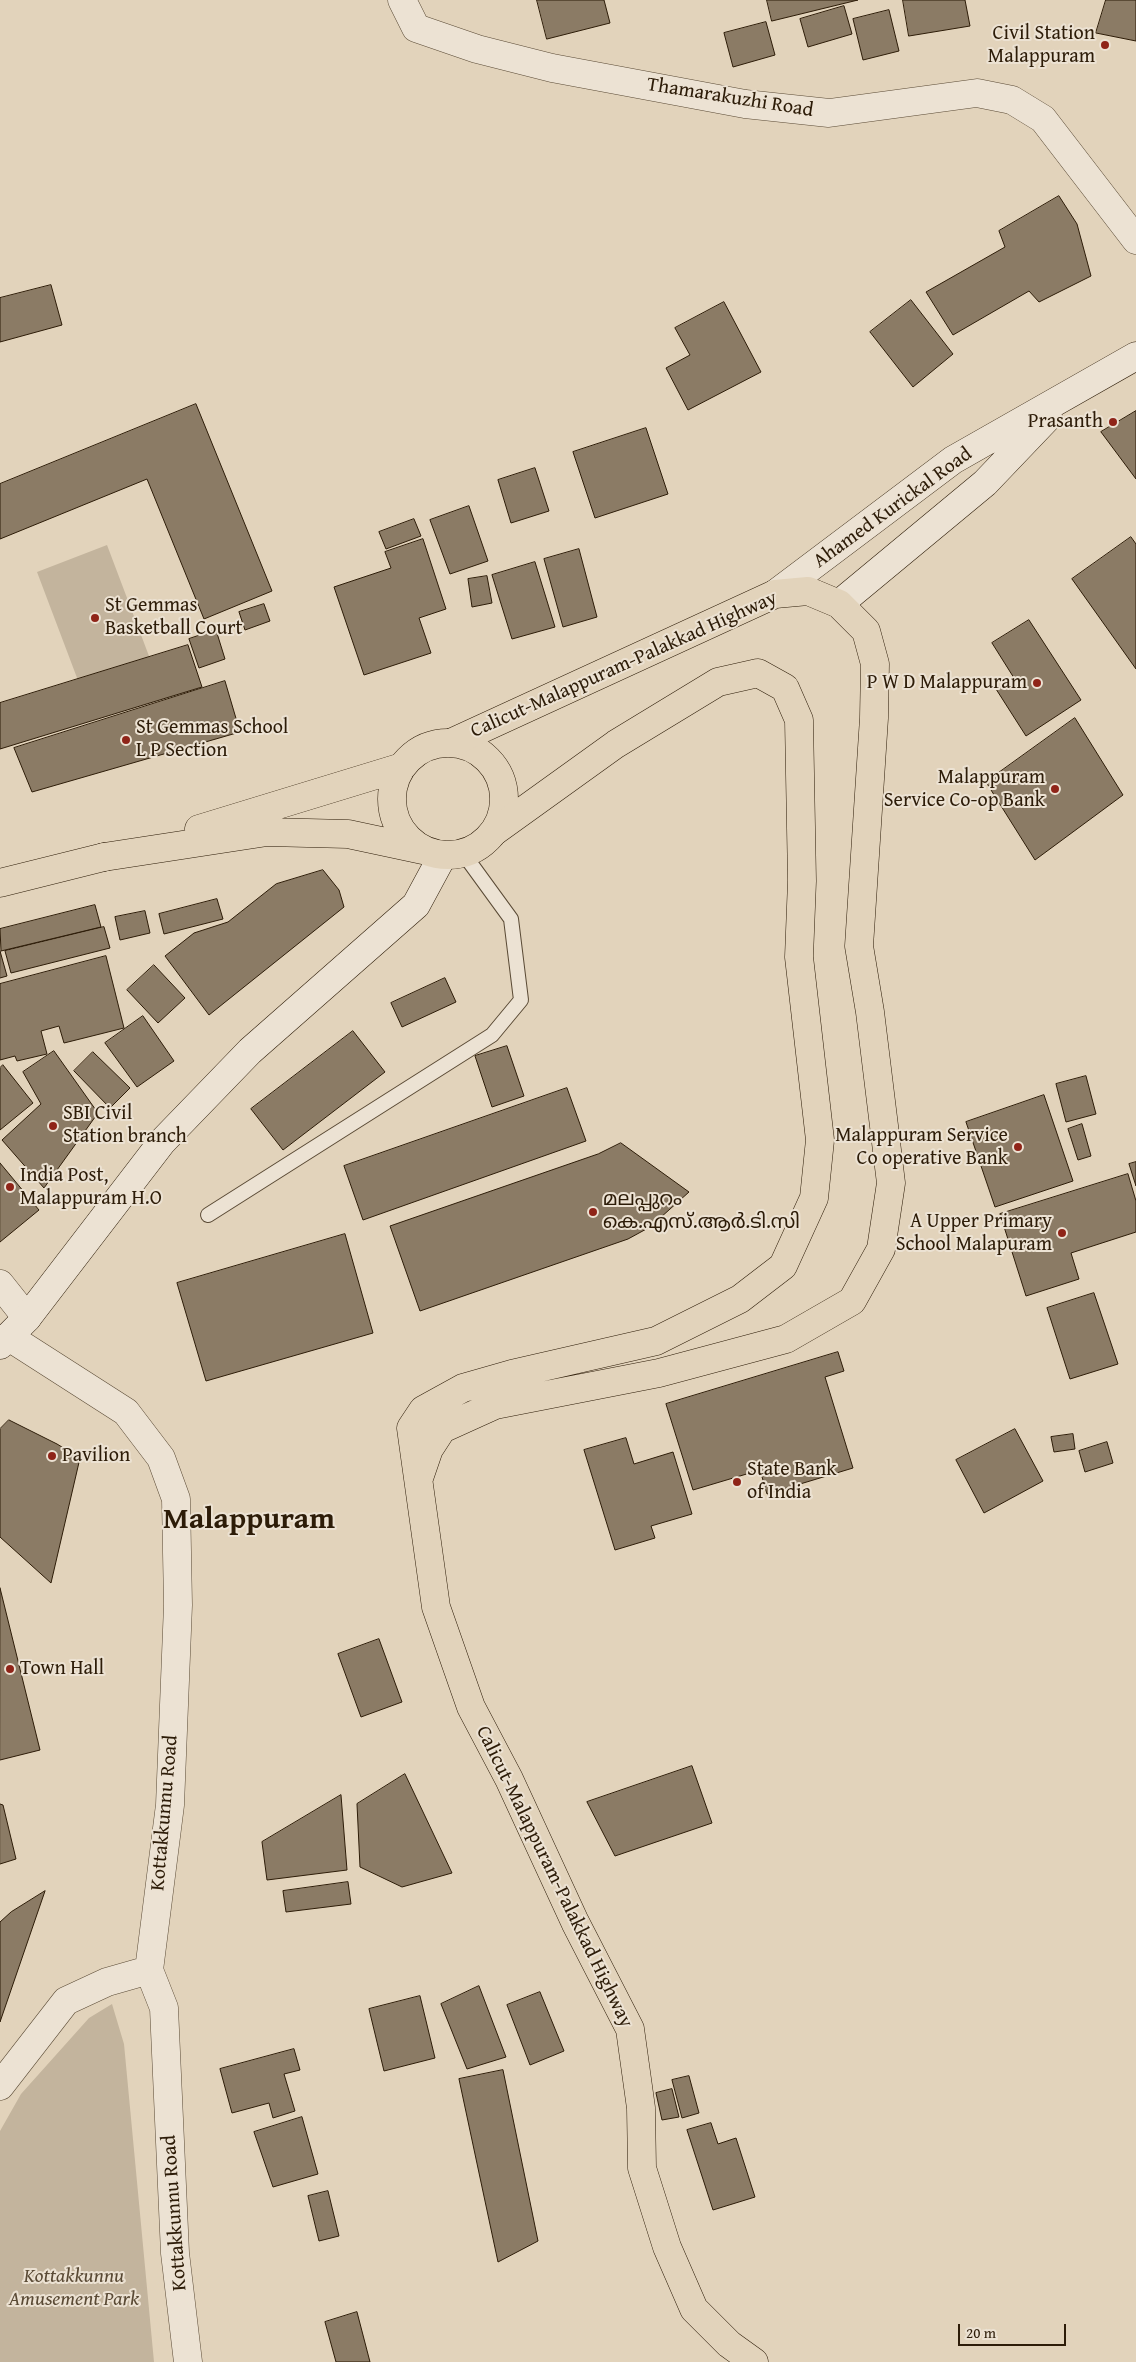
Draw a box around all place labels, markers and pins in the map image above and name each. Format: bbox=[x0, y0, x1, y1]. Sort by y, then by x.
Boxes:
place label: Civil Station Malappuram bbox=[988, 22, 1095, 69]
marker: Civil Station Malappuram bbox=[1099, 39, 1111, 51]
place label: Prasanth bbox=[1028, 410, 1103, 434]
marker: Prasanth bbox=[1107, 416, 1119, 428]
place label: St Gemmas Basketball Court bbox=[105, 594, 243, 641]
marker: St Gemmas Basketball Court bbox=[89, 612, 101, 624]
place label: P W D Malappuram bbox=[867, 671, 1027, 695]
marker: P W D Malappuram bbox=[1031, 677, 1043, 689]
place label: St Gemmas School L P Section bbox=[136, 716, 288, 763]
marker: St Gemmas School L P Section bbox=[120, 734, 132, 746]
place label: Malappuram Service Co-op Bank bbox=[884, 766, 1045, 813]
marker: Malappuram Service Co-op Bank bbox=[1049, 783, 1061, 795]
place label: SBI Civil Station branch bbox=[63, 1102, 187, 1149]
marker: SBI Civil Station branch bbox=[47, 1120, 59, 1132]
place label: Malappuram Service Co operative Bank bbox=[835, 1124, 1008, 1171]
marker: Malappuram Service Co operative Bank bbox=[1012, 1141, 1024, 1153]
place label: India Post, Malappuram H.O bbox=[20, 1164, 162, 1211]
marker: India Post, Malappuram H.O bbox=[4, 1181, 16, 1193]
place label: മലപ്പുറം കെ.എസ്.ആർ.ടി.സി bbox=[603, 1188, 800, 1235]
marker: മലപ്പുറം കെ.എസ്.ആർ.ടി.സി bbox=[587, 1206, 599, 1218]
place label: A Upper Primary School Malapuram bbox=[896, 1210, 1052, 1257]
marker: A Upper Primary School Malapuram bbox=[1056, 1227, 1068, 1239]
place label: Pavilion bbox=[62, 1444, 130, 1468]
marker: Pavilion bbox=[46, 1450, 58, 1462]
place label: State Bank of India bbox=[747, 1458, 836, 1505]
marker: State Bank of India bbox=[731, 1476, 743, 1488]
place label: Town Hall bbox=[20, 1657, 104, 1681]
marker: Town Hall bbox=[4, 1663, 16, 1675]

